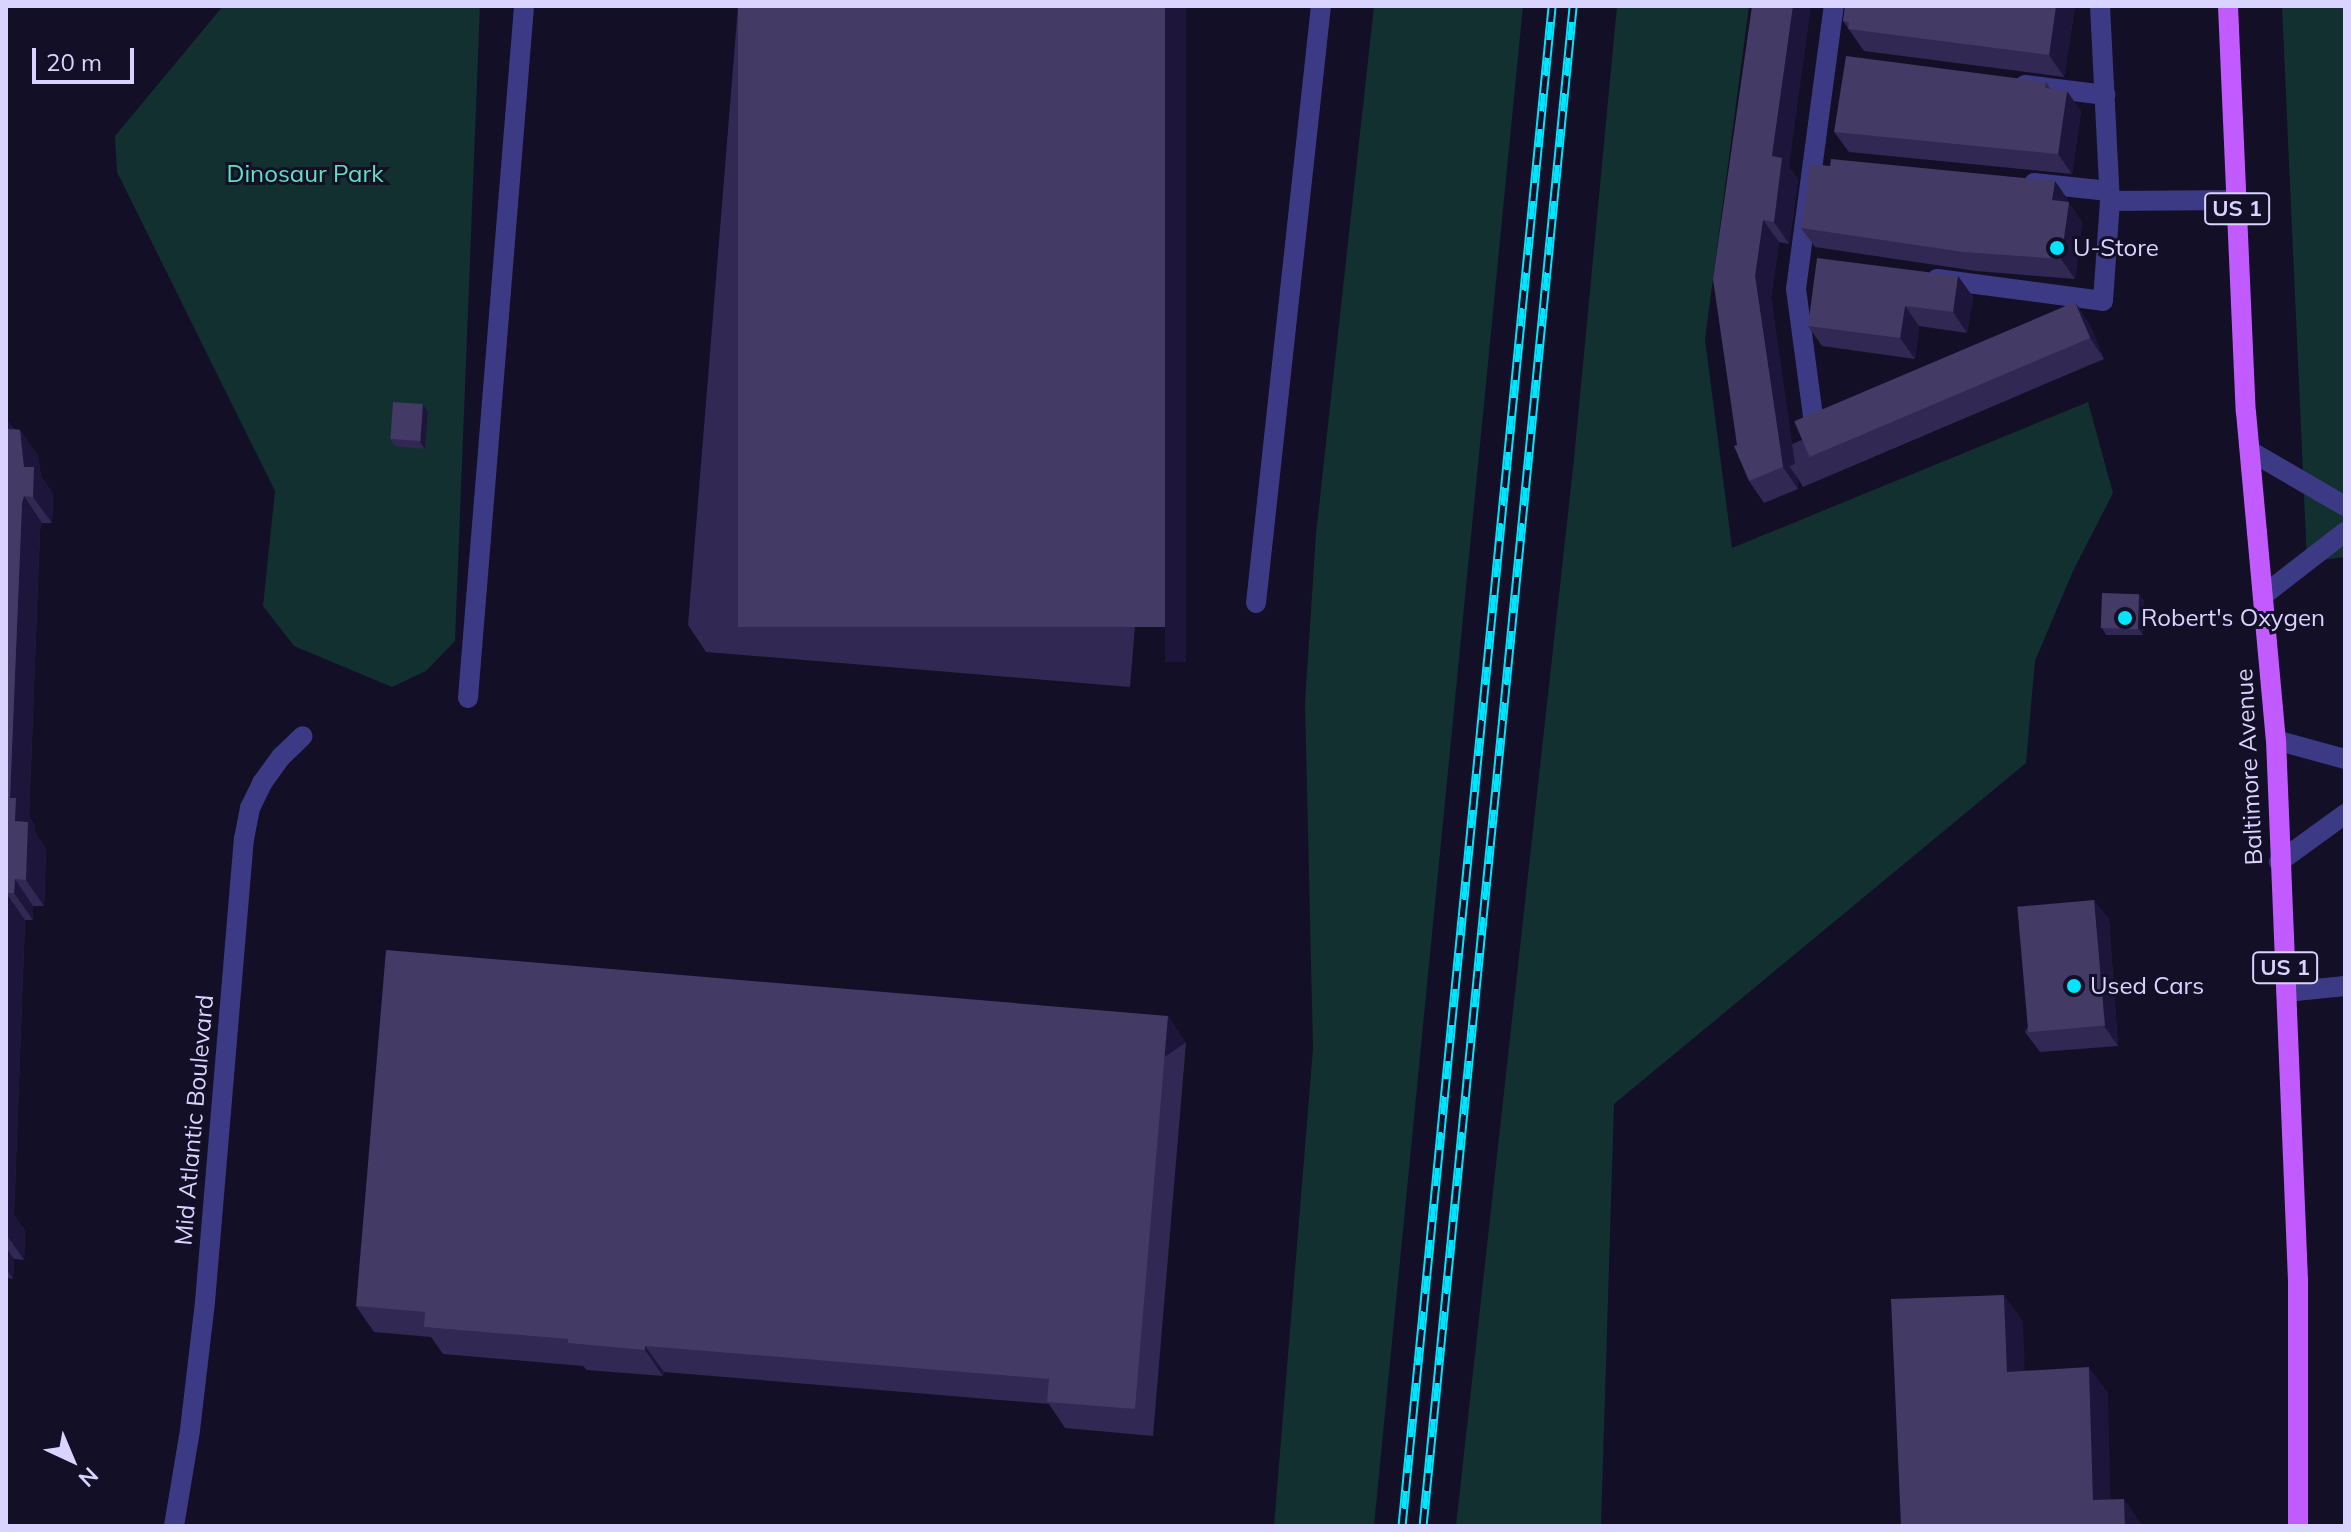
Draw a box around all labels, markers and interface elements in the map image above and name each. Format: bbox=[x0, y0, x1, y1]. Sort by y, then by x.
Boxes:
scale bar bbox=[36, 32, 138, 82]
text: 20 m bbox=[46, 47, 102, 77]
park label: Dinosaur Park bbox=[226, 160, 384, 188]
road number: US 1 bbox=[2203, 191, 2271, 227]
place label: U-Store bbox=[2073, 234, 2159, 262]
marker: U-Store bbox=[2048, 239, 2066, 257]
place label: Robert's Oxygen bbox=[2141, 604, 2325, 632]
marker: Robert's Oxygen bbox=[2116, 609, 2134, 627]
street label: Baltimore Avenue bbox=[2229, 668, 2269, 866]
road number: US 1 bbox=[2251, 950, 2319, 986]
place label: Used Cars bbox=[2090, 972, 2204, 1000]
marker: Used Cars bbox=[2065, 977, 2083, 995]
street label: Mid Atlantic Boulevard bbox=[169, 993, 219, 1247]
north arrow bbox=[32, 1420, 112, 1500]
text: N bbox=[73, 1461, 104, 1493]

